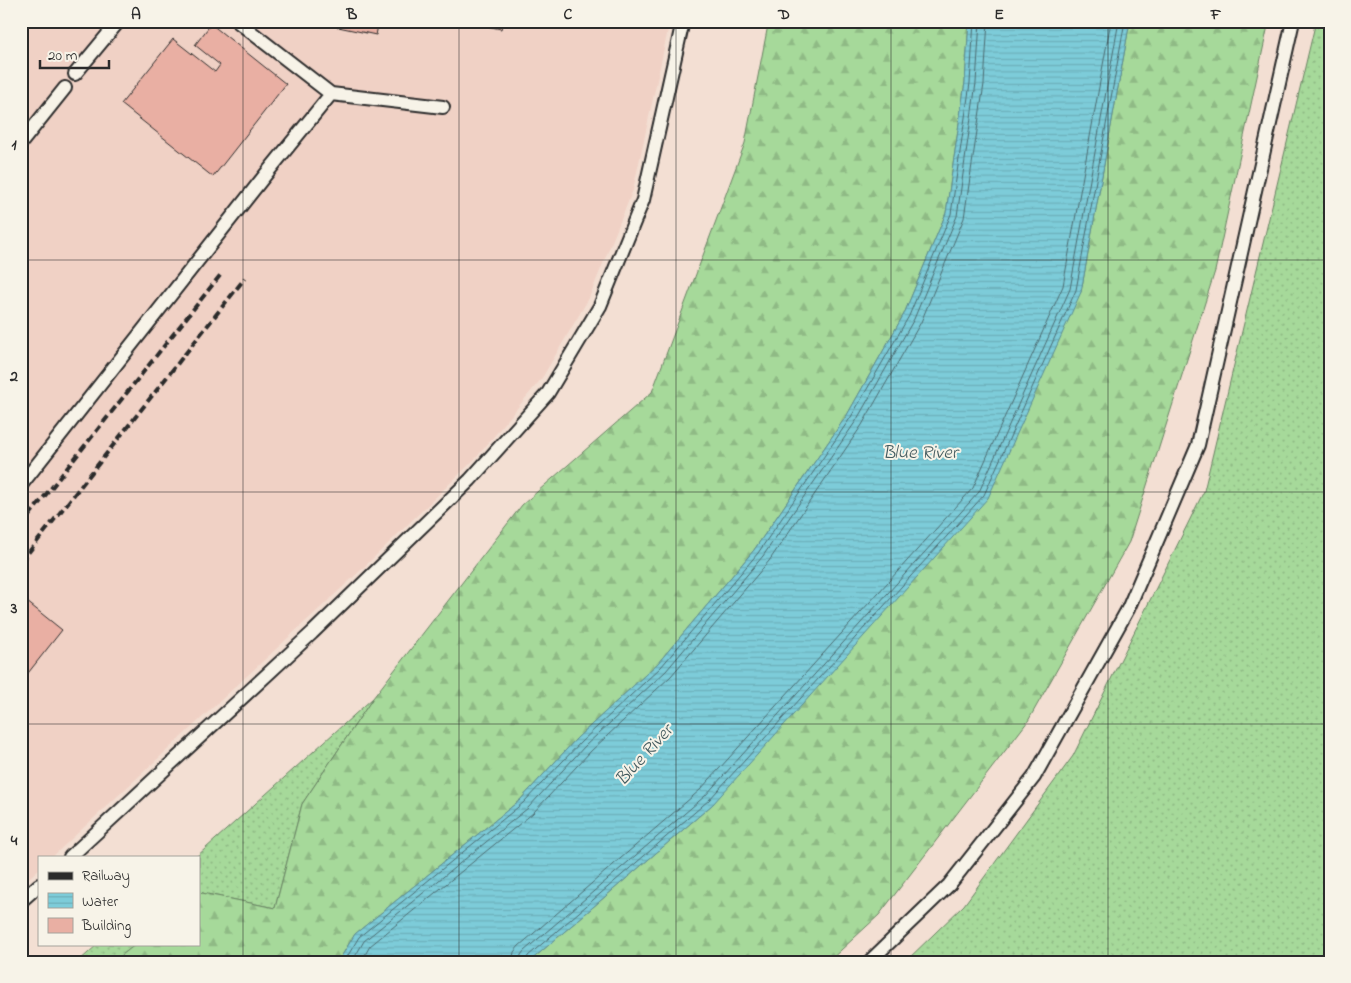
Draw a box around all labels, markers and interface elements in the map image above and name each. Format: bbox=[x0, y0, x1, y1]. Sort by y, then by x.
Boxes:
text: A bbox=[131, 3, 141, 27]
text: B bbox=[346, 3, 358, 27]
text: C bbox=[564, 3, 573, 27]
text: D bbox=[777, 3, 790, 27]
text: E bbox=[994, 3, 1004, 27]
text: F bbox=[1210, 3, 1222, 27]
scale bar bbox=[40, 38, 109, 70]
text: 20 m bbox=[48, 45, 78, 67]
text: 1 bbox=[11, 133, 17, 157]
text: 2 bbox=[9, 365, 18, 389]
water label: Blue River bbox=[882, 440, 960, 467]
text: 3 bbox=[10, 597, 18, 621]
water label: Blue River bbox=[610, 717, 681, 793]
text: 4 bbox=[10, 829, 18, 853]
legend bbox=[38, 856, 200, 946]
text: Railway bbox=[82, 865, 130, 888]
text: Water bbox=[82, 891, 118, 913]
text: Building bbox=[81, 915, 131, 938]

